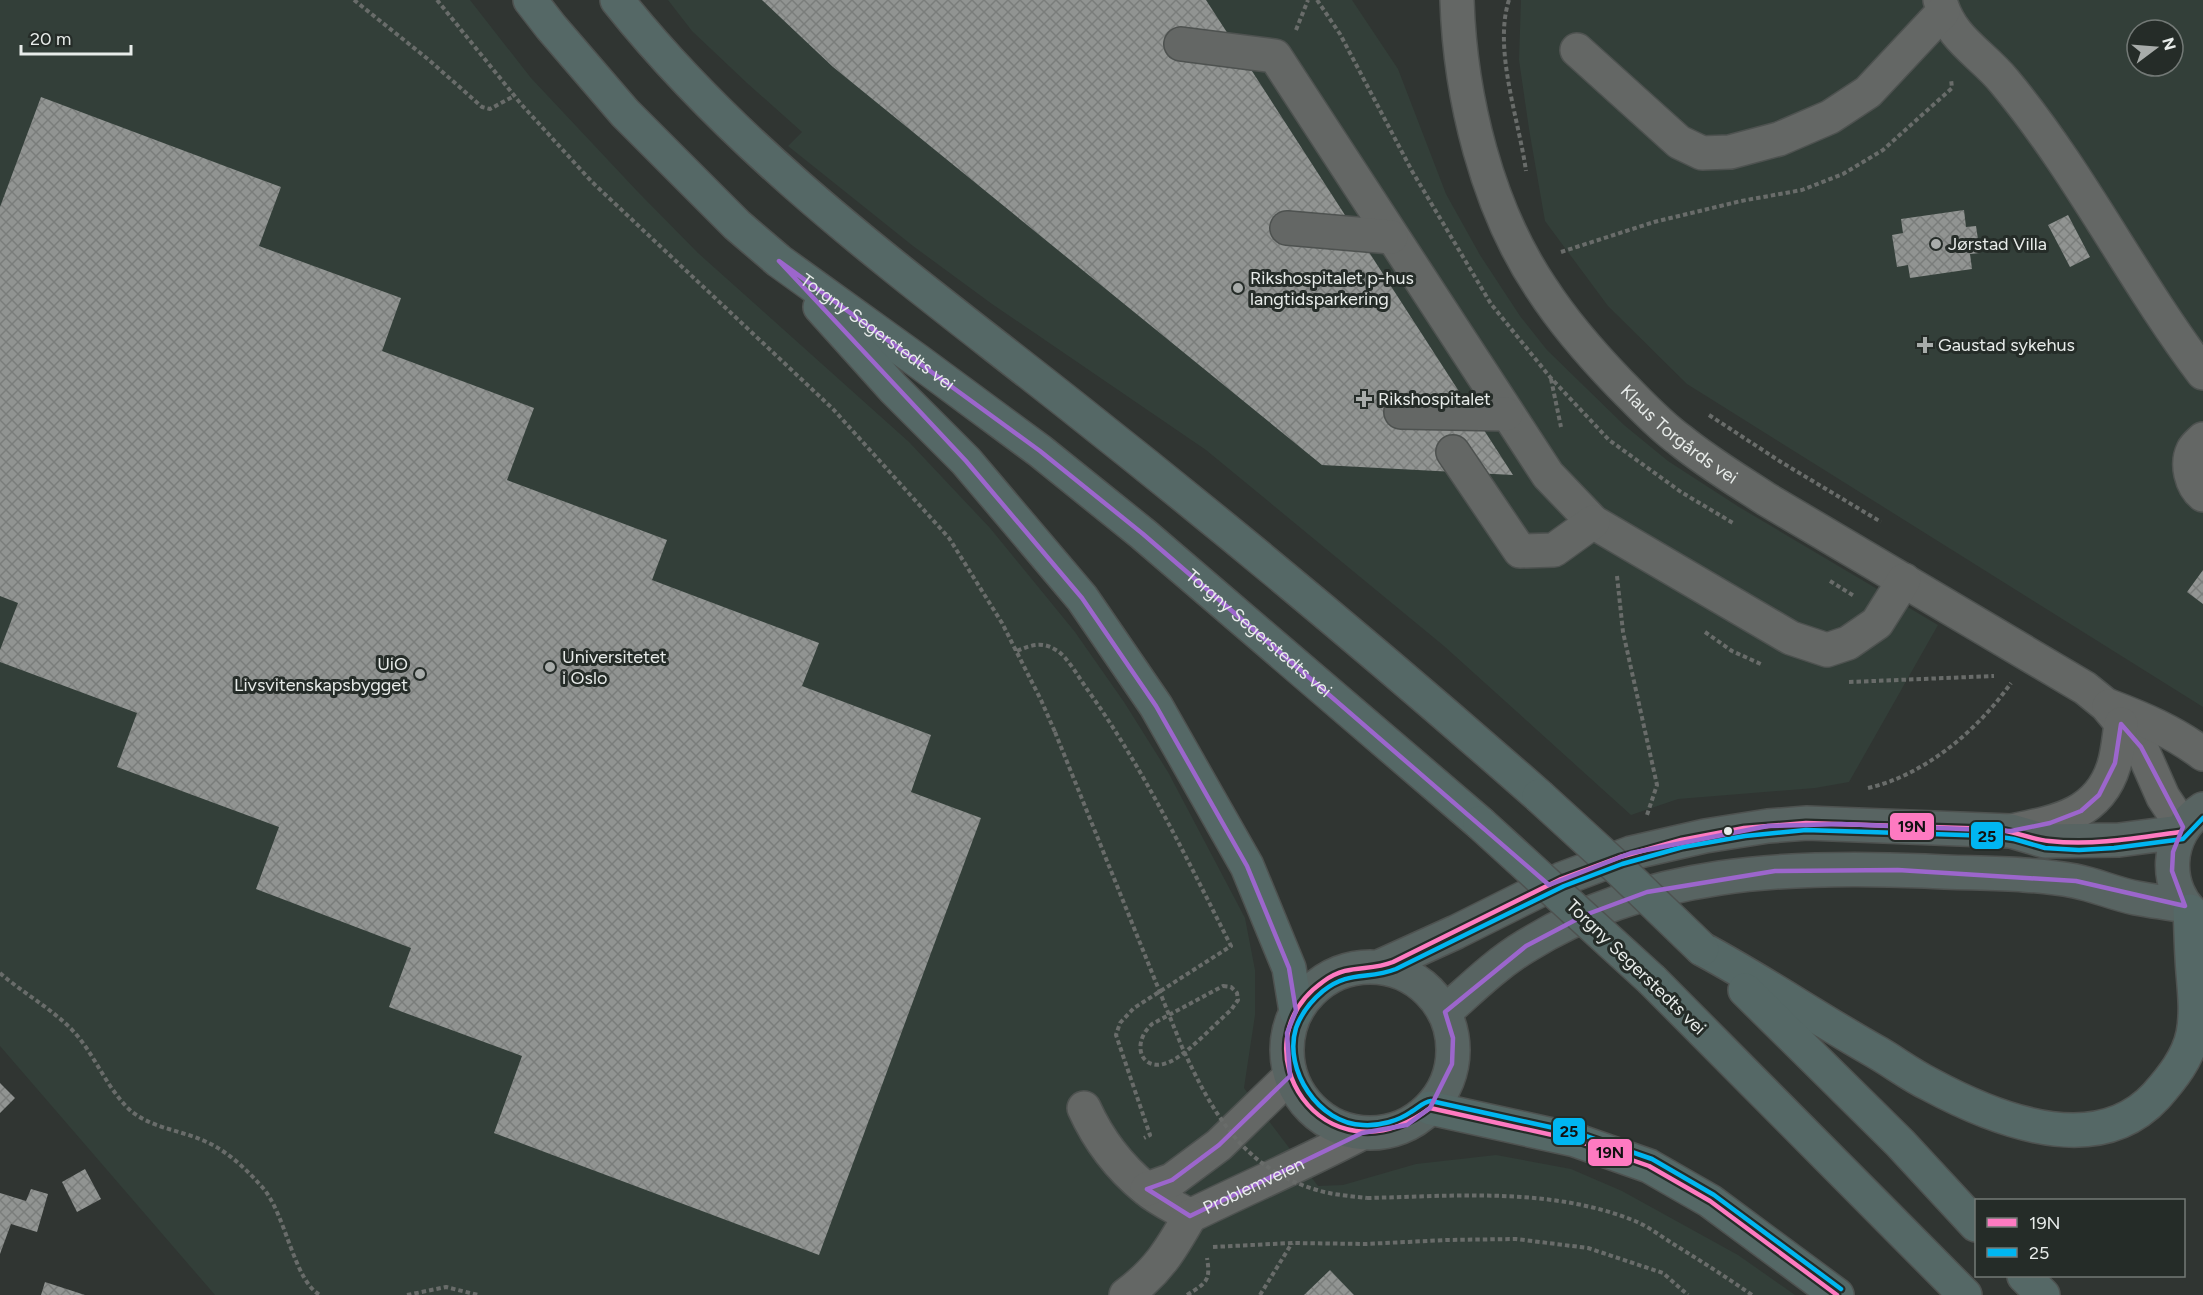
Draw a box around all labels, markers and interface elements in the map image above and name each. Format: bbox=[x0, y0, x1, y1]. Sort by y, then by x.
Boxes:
scale bar bbox=[21, 18, 130, 56]
north arrow bbox=[2125, 18, 2185, 78]
text: 20 m bbox=[30, 28, 71, 50]
text: N bbox=[2158, 35, 2180, 53]
place label: Jørstad Villa bbox=[1948, 233, 2047, 255]
marker: Jørstad Villa bbox=[1929, 237, 1943, 251]
place label: Rikshospitalet p-hus langtidsparkering bbox=[1250, 267, 1414, 310]
street label: Torgny Segerstedts vei bbox=[796, 269, 959, 395]
marker: Rikshospitalet p-hus langtidsparkering bbox=[1231, 281, 1245, 295]
place label: Gaustad sykehus bbox=[1938, 334, 2075, 356]
marker: Gaustad sykehus bbox=[1916, 336, 1934, 354]
street label: Klaus Torgårds vei bbox=[1616, 380, 1742, 489]
place label: Rikshospitalet bbox=[1378, 388, 1491, 410]
marker: Rikshospitalet bbox=[1355, 390, 1373, 408]
street label: Torgny Segerstedts vei bbox=[1181, 565, 1336, 702]
place label: Universitetet i Oslo bbox=[562, 646, 667, 689]
place label: UiO Livsvitenskapsbygget bbox=[234, 653, 408, 696]
marker: Universitetet i Oslo bbox=[543, 660, 557, 674]
marker: UiO Livsvitenskapsbygget bbox=[413, 667, 427, 681]
line badge: 19N bbox=[1889, 812, 1935, 841]
text: 19N bbox=[1898, 817, 1926, 836]
line badge: 25 bbox=[1970, 821, 2004, 850]
unlabelled marker bbox=[1722, 825, 1734, 837]
text: 25 bbox=[1978, 827, 1996, 846]
street label: Torgny Segerstedts vei bbox=[1562, 895, 1710, 1039]
line badge: 25 bbox=[1552, 1117, 1586, 1146]
text: 25 bbox=[1560, 1122, 1578, 1141]
line badge: 19N bbox=[1587, 1138, 1633, 1167]
text: 19N bbox=[1596, 1143, 1624, 1162]
street label: Problemveien bbox=[1199, 1152, 1308, 1219]
legend bbox=[1975, 1199, 2185, 1277]
text: 19N bbox=[2029, 1212, 2061, 1234]
text: 25 bbox=[2029, 1242, 2049, 1264]

